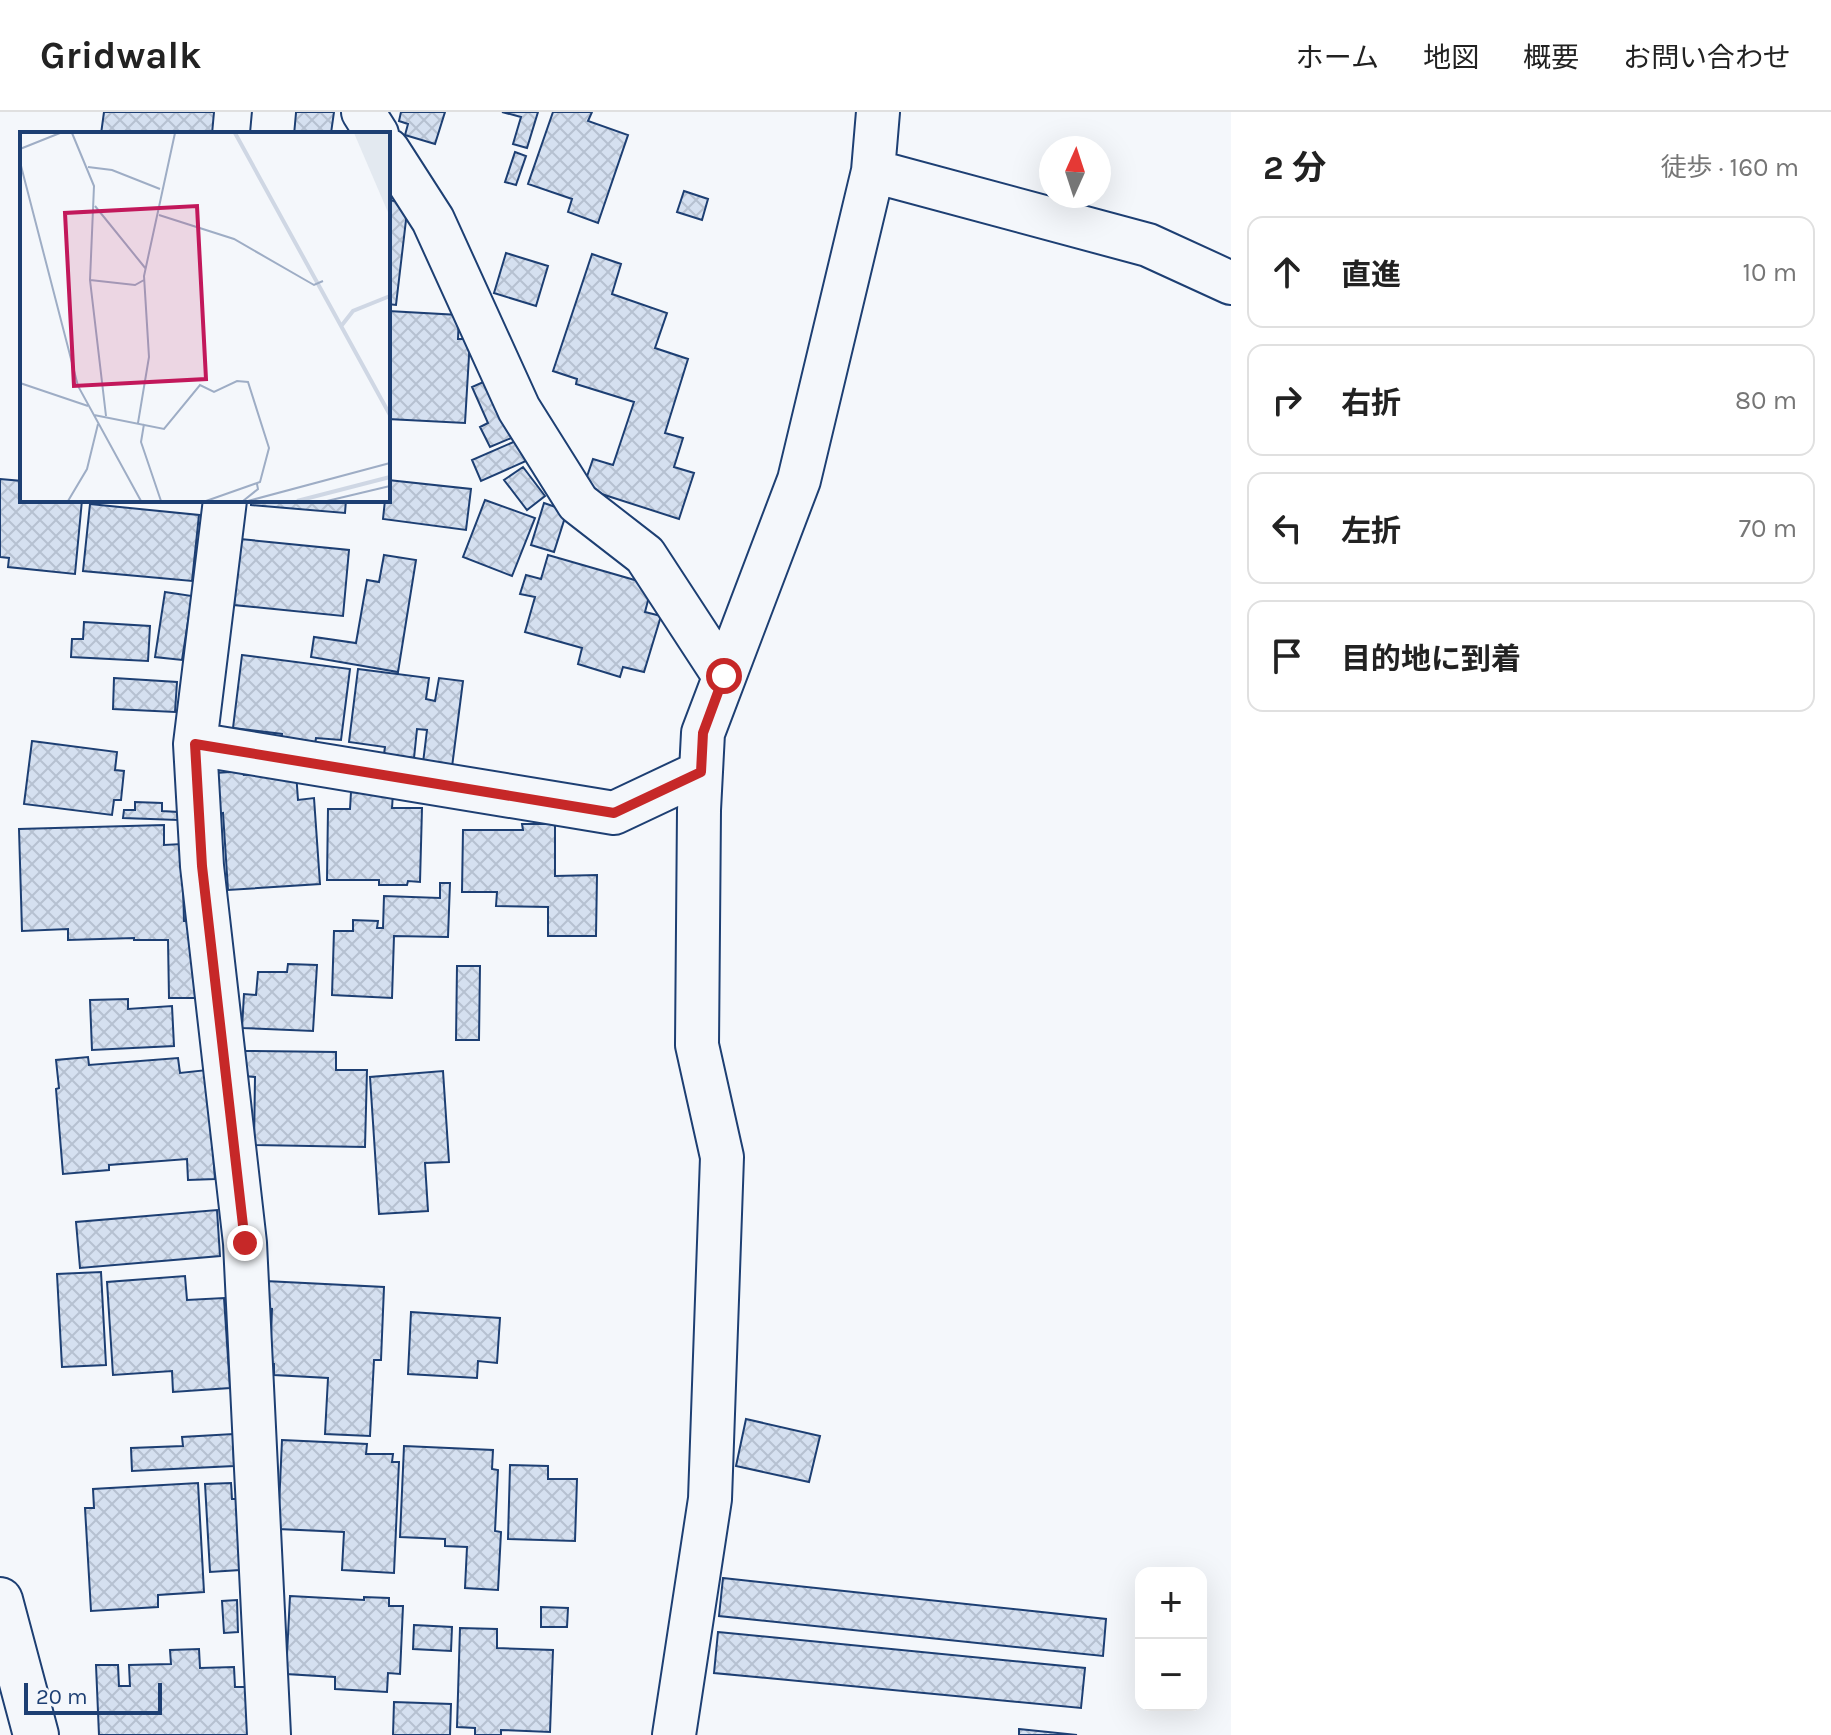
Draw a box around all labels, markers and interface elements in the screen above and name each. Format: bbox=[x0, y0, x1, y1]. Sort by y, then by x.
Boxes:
text: Gridwalk bbox=[40, 33, 202, 78]
text: ホーム bbox=[1296, 41, 1379, 74]
text: 地図 bbox=[1423, 41, 1479, 74]
text: 概要 bbox=[1523, 41, 1579, 74]
text: お問い合わせ bbox=[1623, 41, 1791, 74]
inset map bbox=[20, 132, 390, 502]
north arrow bbox=[1039, 136, 1111, 208]
text: 2 分 bbox=[1263, 148, 1326, 188]
text: 徒歩 · 160 m bbox=[1661, 152, 1799, 183]
icon: ahead bbox=[1265, 250, 1309, 294]
text: 直進 bbox=[1341, 257, 1401, 293]
text: 10 m bbox=[1742, 257, 1797, 288]
icon: right bbox=[1265, 378, 1309, 422]
text: 右折 bbox=[1341, 385, 1401, 421]
text: 80 m bbox=[1735, 385, 1797, 416]
icon: left bbox=[1265, 506, 1309, 550]
text: 左折 bbox=[1341, 513, 1401, 549]
text: 70 m bbox=[1739, 513, 1797, 544]
icon: arrive bbox=[1265, 634, 1309, 678]
text: 目的地に到着 bbox=[1341, 641, 1521, 677]
route start bbox=[706, 658, 742, 694]
route end bbox=[227, 1225, 263, 1261]
map controls bbox=[1135, 1567, 1207, 1711]
button: + bbox=[1135, 1567, 1207, 1639]
button: − bbox=[1135, 1639, 1207, 1711]
scale bar bbox=[24, 1679, 162, 1715]
text: 20 m bbox=[36, 1684, 88, 1710]

